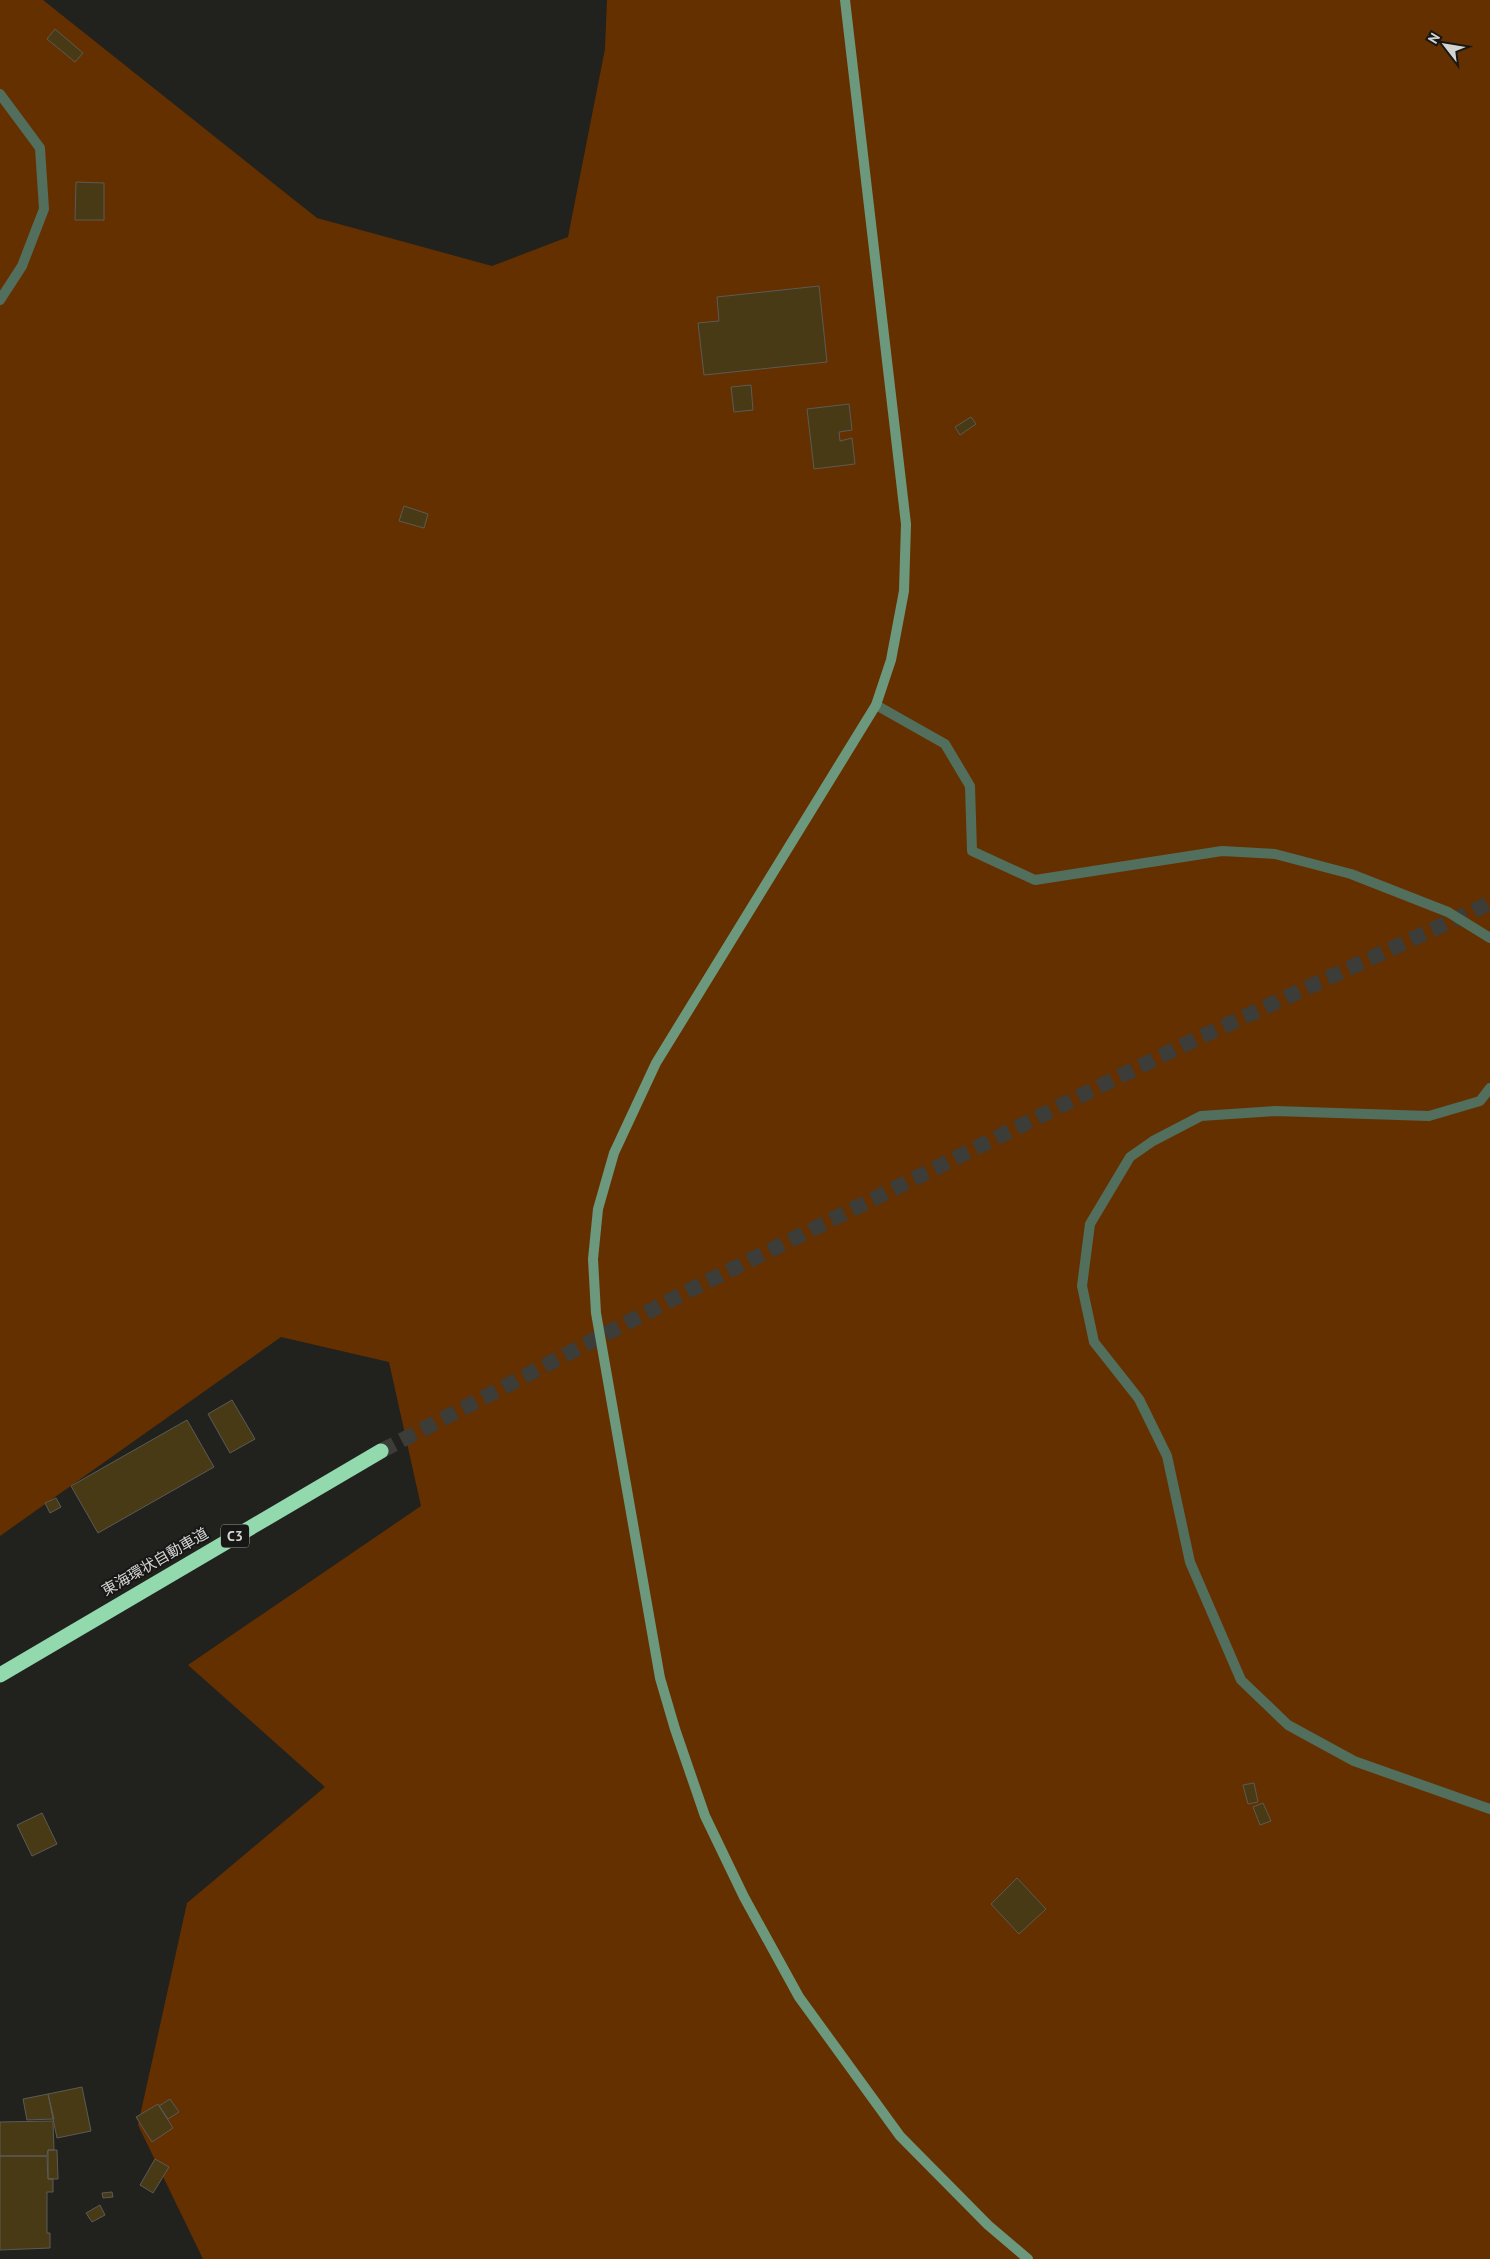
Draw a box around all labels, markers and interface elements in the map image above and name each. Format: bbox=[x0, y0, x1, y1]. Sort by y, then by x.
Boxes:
north arrow bbox=[1420, 20, 1470, 70]
text: N bbox=[1424, 30, 1444, 47]
street label: 東海環状自動車道 bbox=[98, 1523, 211, 1600]
road number: C3 bbox=[221, 1524, 249, 1548]

